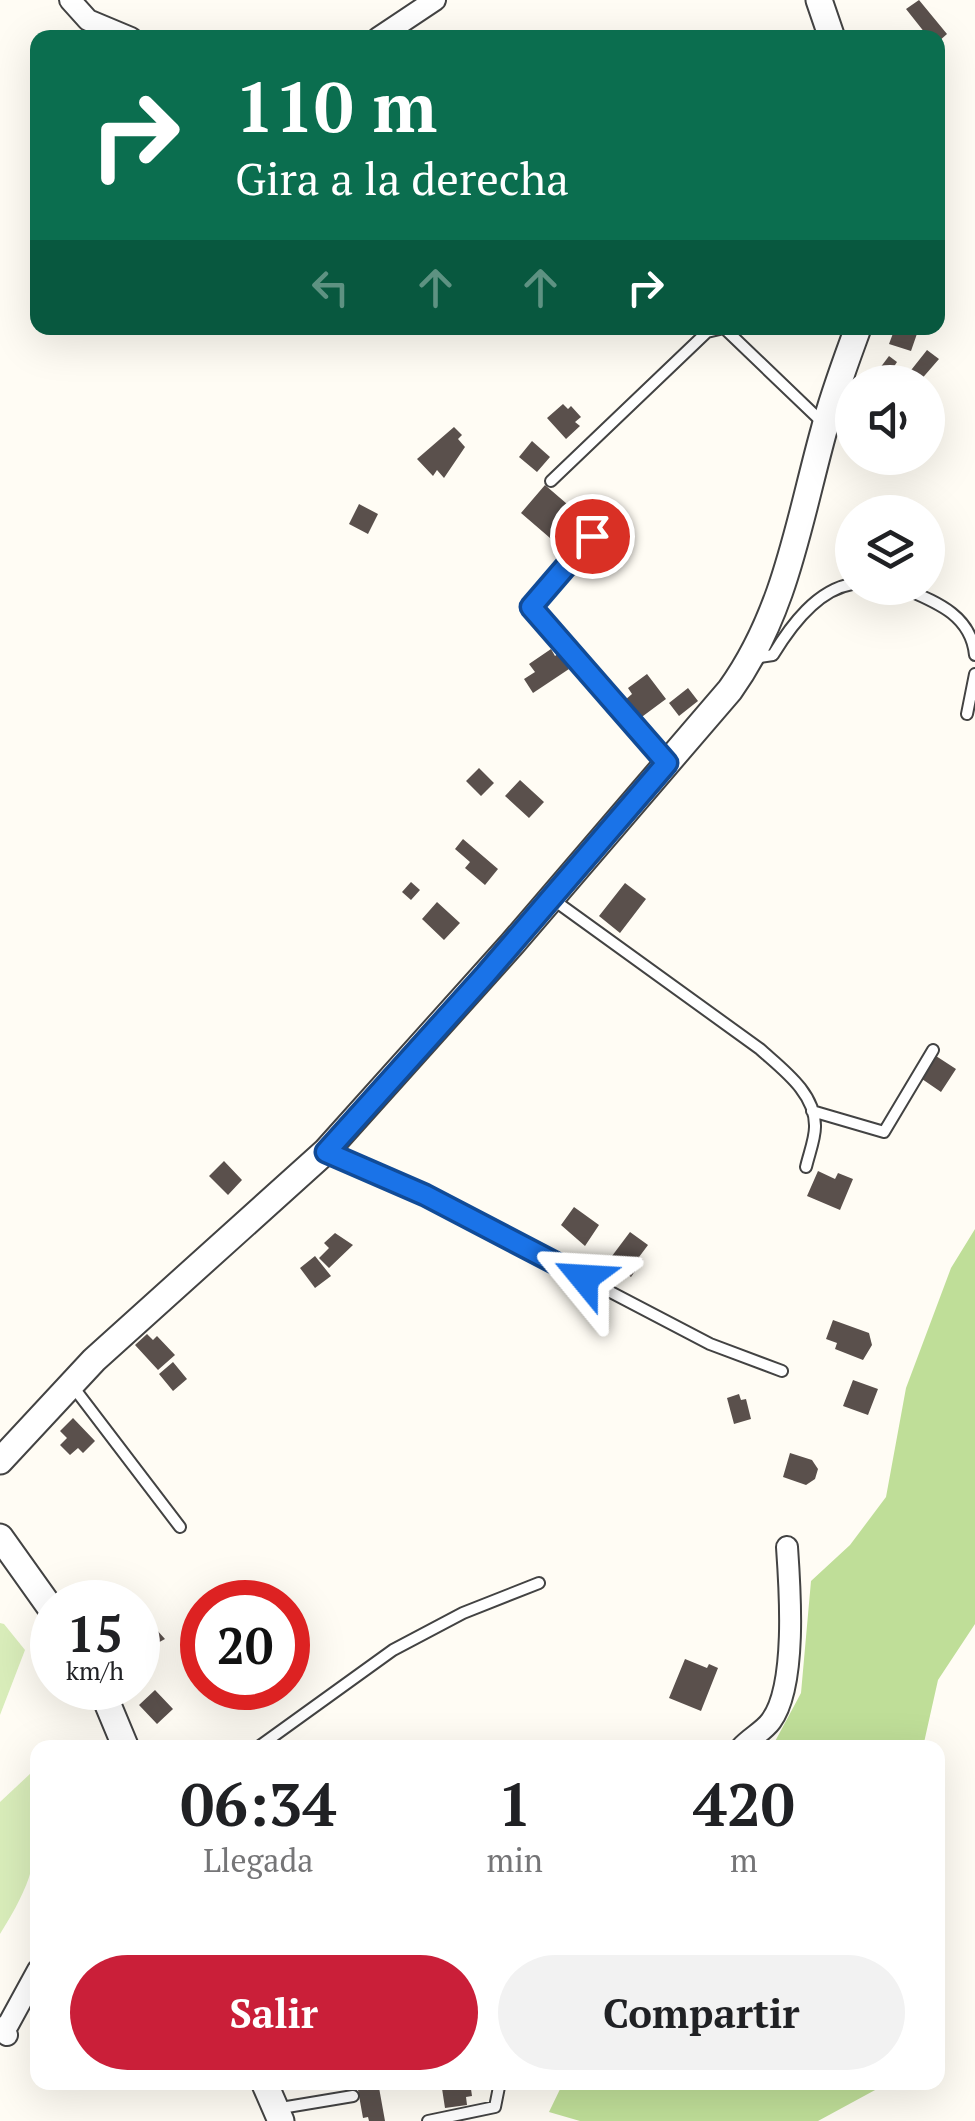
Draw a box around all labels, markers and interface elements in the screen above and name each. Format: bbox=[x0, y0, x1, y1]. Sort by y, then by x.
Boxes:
text: 110 m bbox=[235, 59, 437, 152]
icon: right bbox=[70, 70, 200, 200]
text: Gira a la derecha bbox=[235, 148, 569, 208]
icon: left bbox=[303, 260, 358, 315]
icon: ahead bbox=[408, 260, 463, 315]
icon: ahead bbox=[513, 260, 568, 315]
icon: right bbox=[618, 260, 673, 315]
map controls bbox=[835, 365, 945, 605]
button: sound bbox=[835, 365, 945, 475]
pin bbox=[550, 494, 635, 579]
button: layers bbox=[835, 495, 945, 605]
icon: arrive bbox=[565, 509, 620, 564]
position arrow bbox=[532, 1226, 636, 1330]
speed limit sign: 20 bbox=[180, 1580, 310, 1710]
text: 15 bbox=[67, 1600, 123, 1666]
text: km/h bbox=[66, 1654, 124, 1687]
text: 06:34 bbox=[180, 1764, 336, 1843]
text: 1 bbox=[498, 1764, 532, 1843]
text: 420 bbox=[693, 1764, 795, 1843]
text: Llegada bbox=[203, 1839, 313, 1881]
text: min bbox=[487, 1839, 543, 1881]
text: m bbox=[730, 1839, 758, 1881]
button: Salir bbox=[70, 1955, 478, 2070]
button: Compartir bbox=[498, 1955, 905, 2070]

